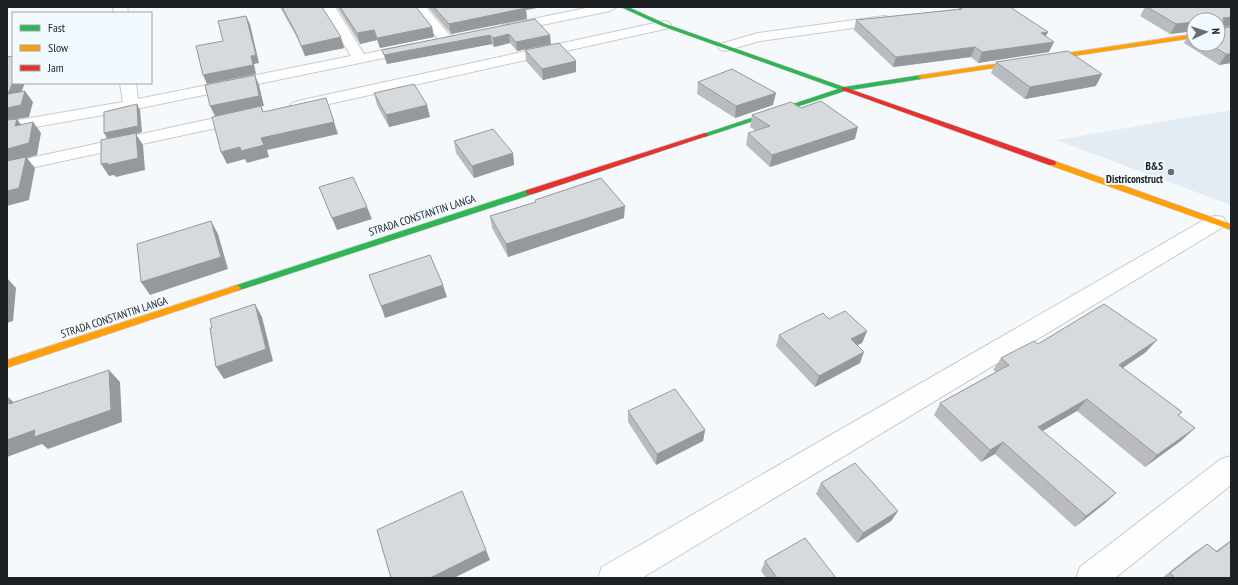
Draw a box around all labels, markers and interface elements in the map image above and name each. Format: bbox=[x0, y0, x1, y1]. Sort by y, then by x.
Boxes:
legend bbox=[12, 12, 152, 84]
north arrow bbox=[1186, 12, 1226, 52]
text: Fast bbox=[48, 20, 66, 35]
text: N bbox=[1209, 28, 1223, 35]
text: Slow bbox=[48, 40, 69, 55]
text: Jam bbox=[47, 60, 64, 75]
place label: B&S Districonstruct bbox=[1106, 159, 1164, 186]
marker: B&S Districonstruct bbox=[1166, 167, 1176, 177]
street label: STRADA CONSTANTIN LANGA bbox=[367, 191, 478, 239]
street label: STRADA CONSTANTIN LANGA bbox=[59, 293, 170, 341]

